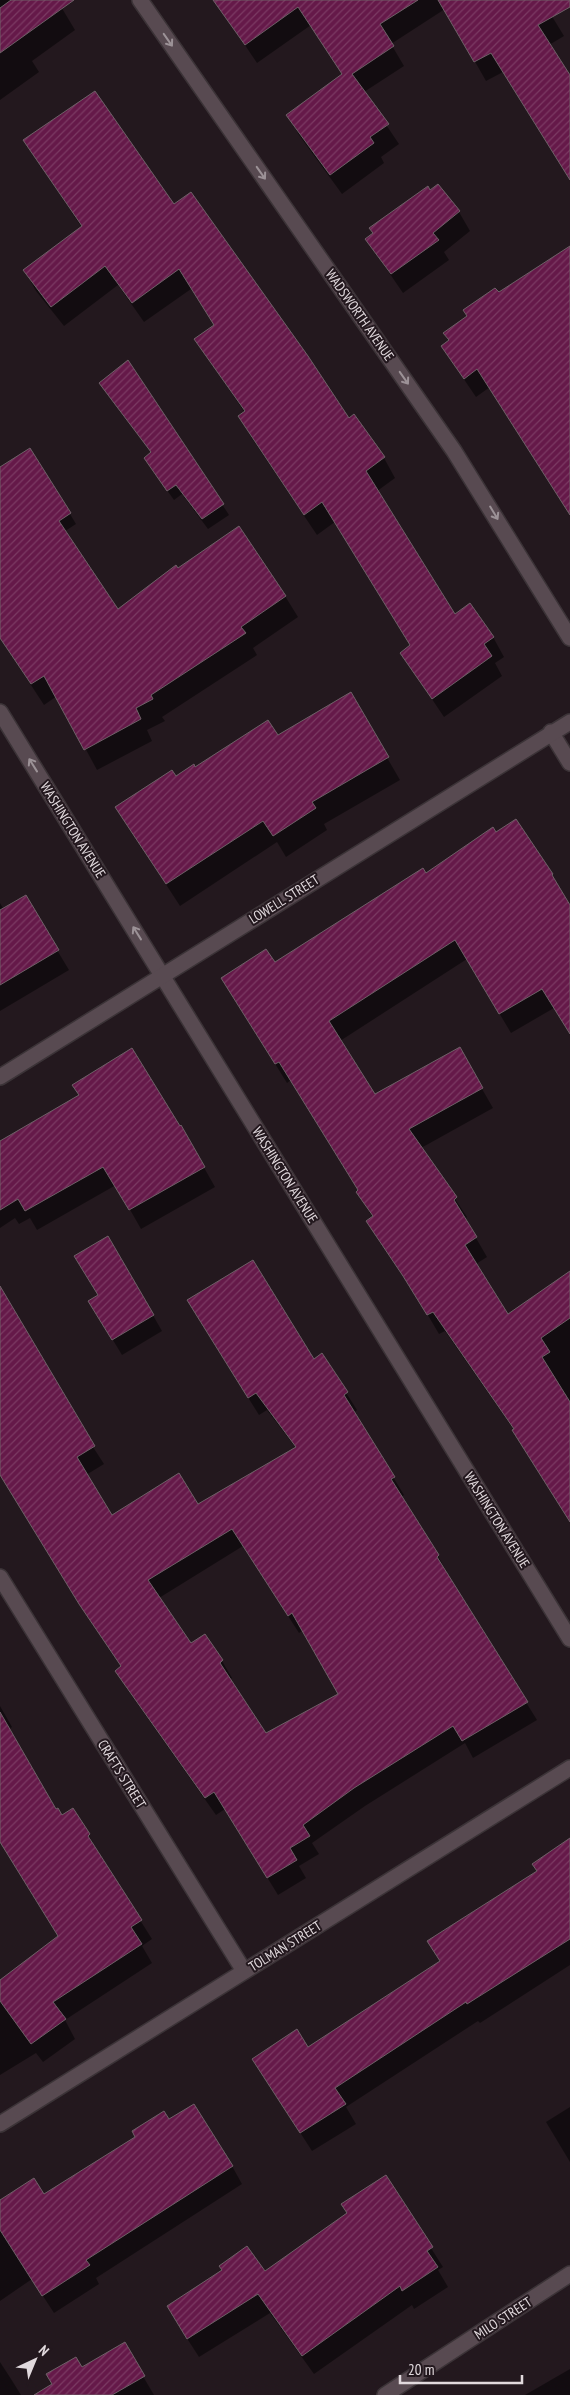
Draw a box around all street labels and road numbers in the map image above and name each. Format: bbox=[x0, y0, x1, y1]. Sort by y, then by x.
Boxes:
street label: WADSWORTH AVENUE bbox=[322, 266, 398, 364]
street label: WASHINGTON AVENUE bbox=[36, 779, 110, 881]
street label: LOWELL STREET bbox=[246, 870, 323, 928]
street label: WASHINGTON AVENUE bbox=[248, 1124, 322, 1226]
street label: WASHINGTON AVENUE bbox=[460, 1469, 534, 1571]
street label: CRAFTS STREET bbox=[94, 1736, 151, 1812]
street label: TOLMAN STREET bbox=[245, 1916, 325, 1975]
street label: MILO STREET bbox=[471, 2292, 536, 2343]

